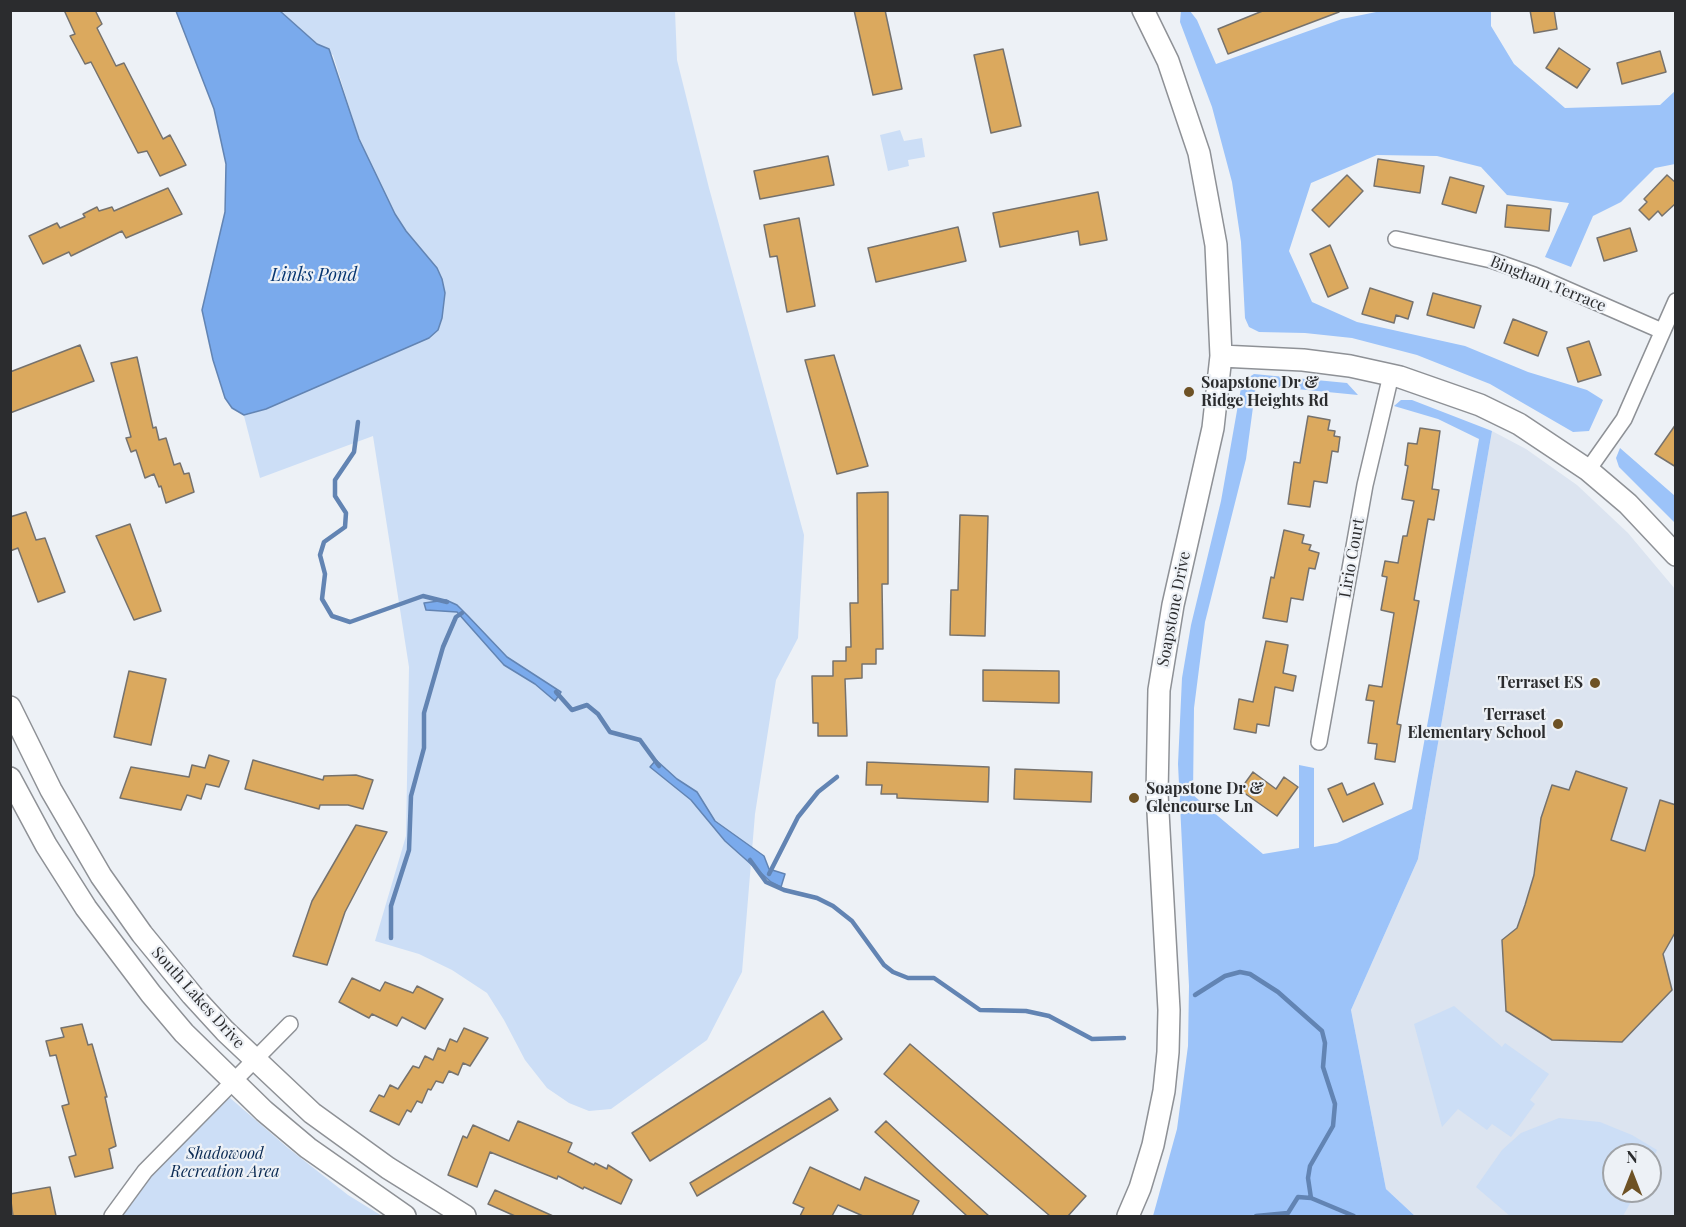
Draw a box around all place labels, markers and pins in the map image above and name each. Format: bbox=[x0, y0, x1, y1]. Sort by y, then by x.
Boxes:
place label: Soapstone Dr & Ridge Heights Rd bbox=[1201, 373, 1329, 411]
marker: Soapstone Dr & Ridge Heights Rd bbox=[1182, 385, 1196, 399]
place label: Terraset ES bbox=[1497, 673, 1583, 693]
marker: Terraset ES bbox=[1588, 676, 1602, 690]
place label: Terraset Elementary School bbox=[1407, 705, 1546, 743]
marker: Terraset Elementary School bbox=[1551, 717, 1565, 731]
place label: Soapstone Dr & Glencourse Ln bbox=[1146, 779, 1264, 817]
marker: Soapstone Dr & Glencourse Ln bbox=[1127, 791, 1141, 805]

